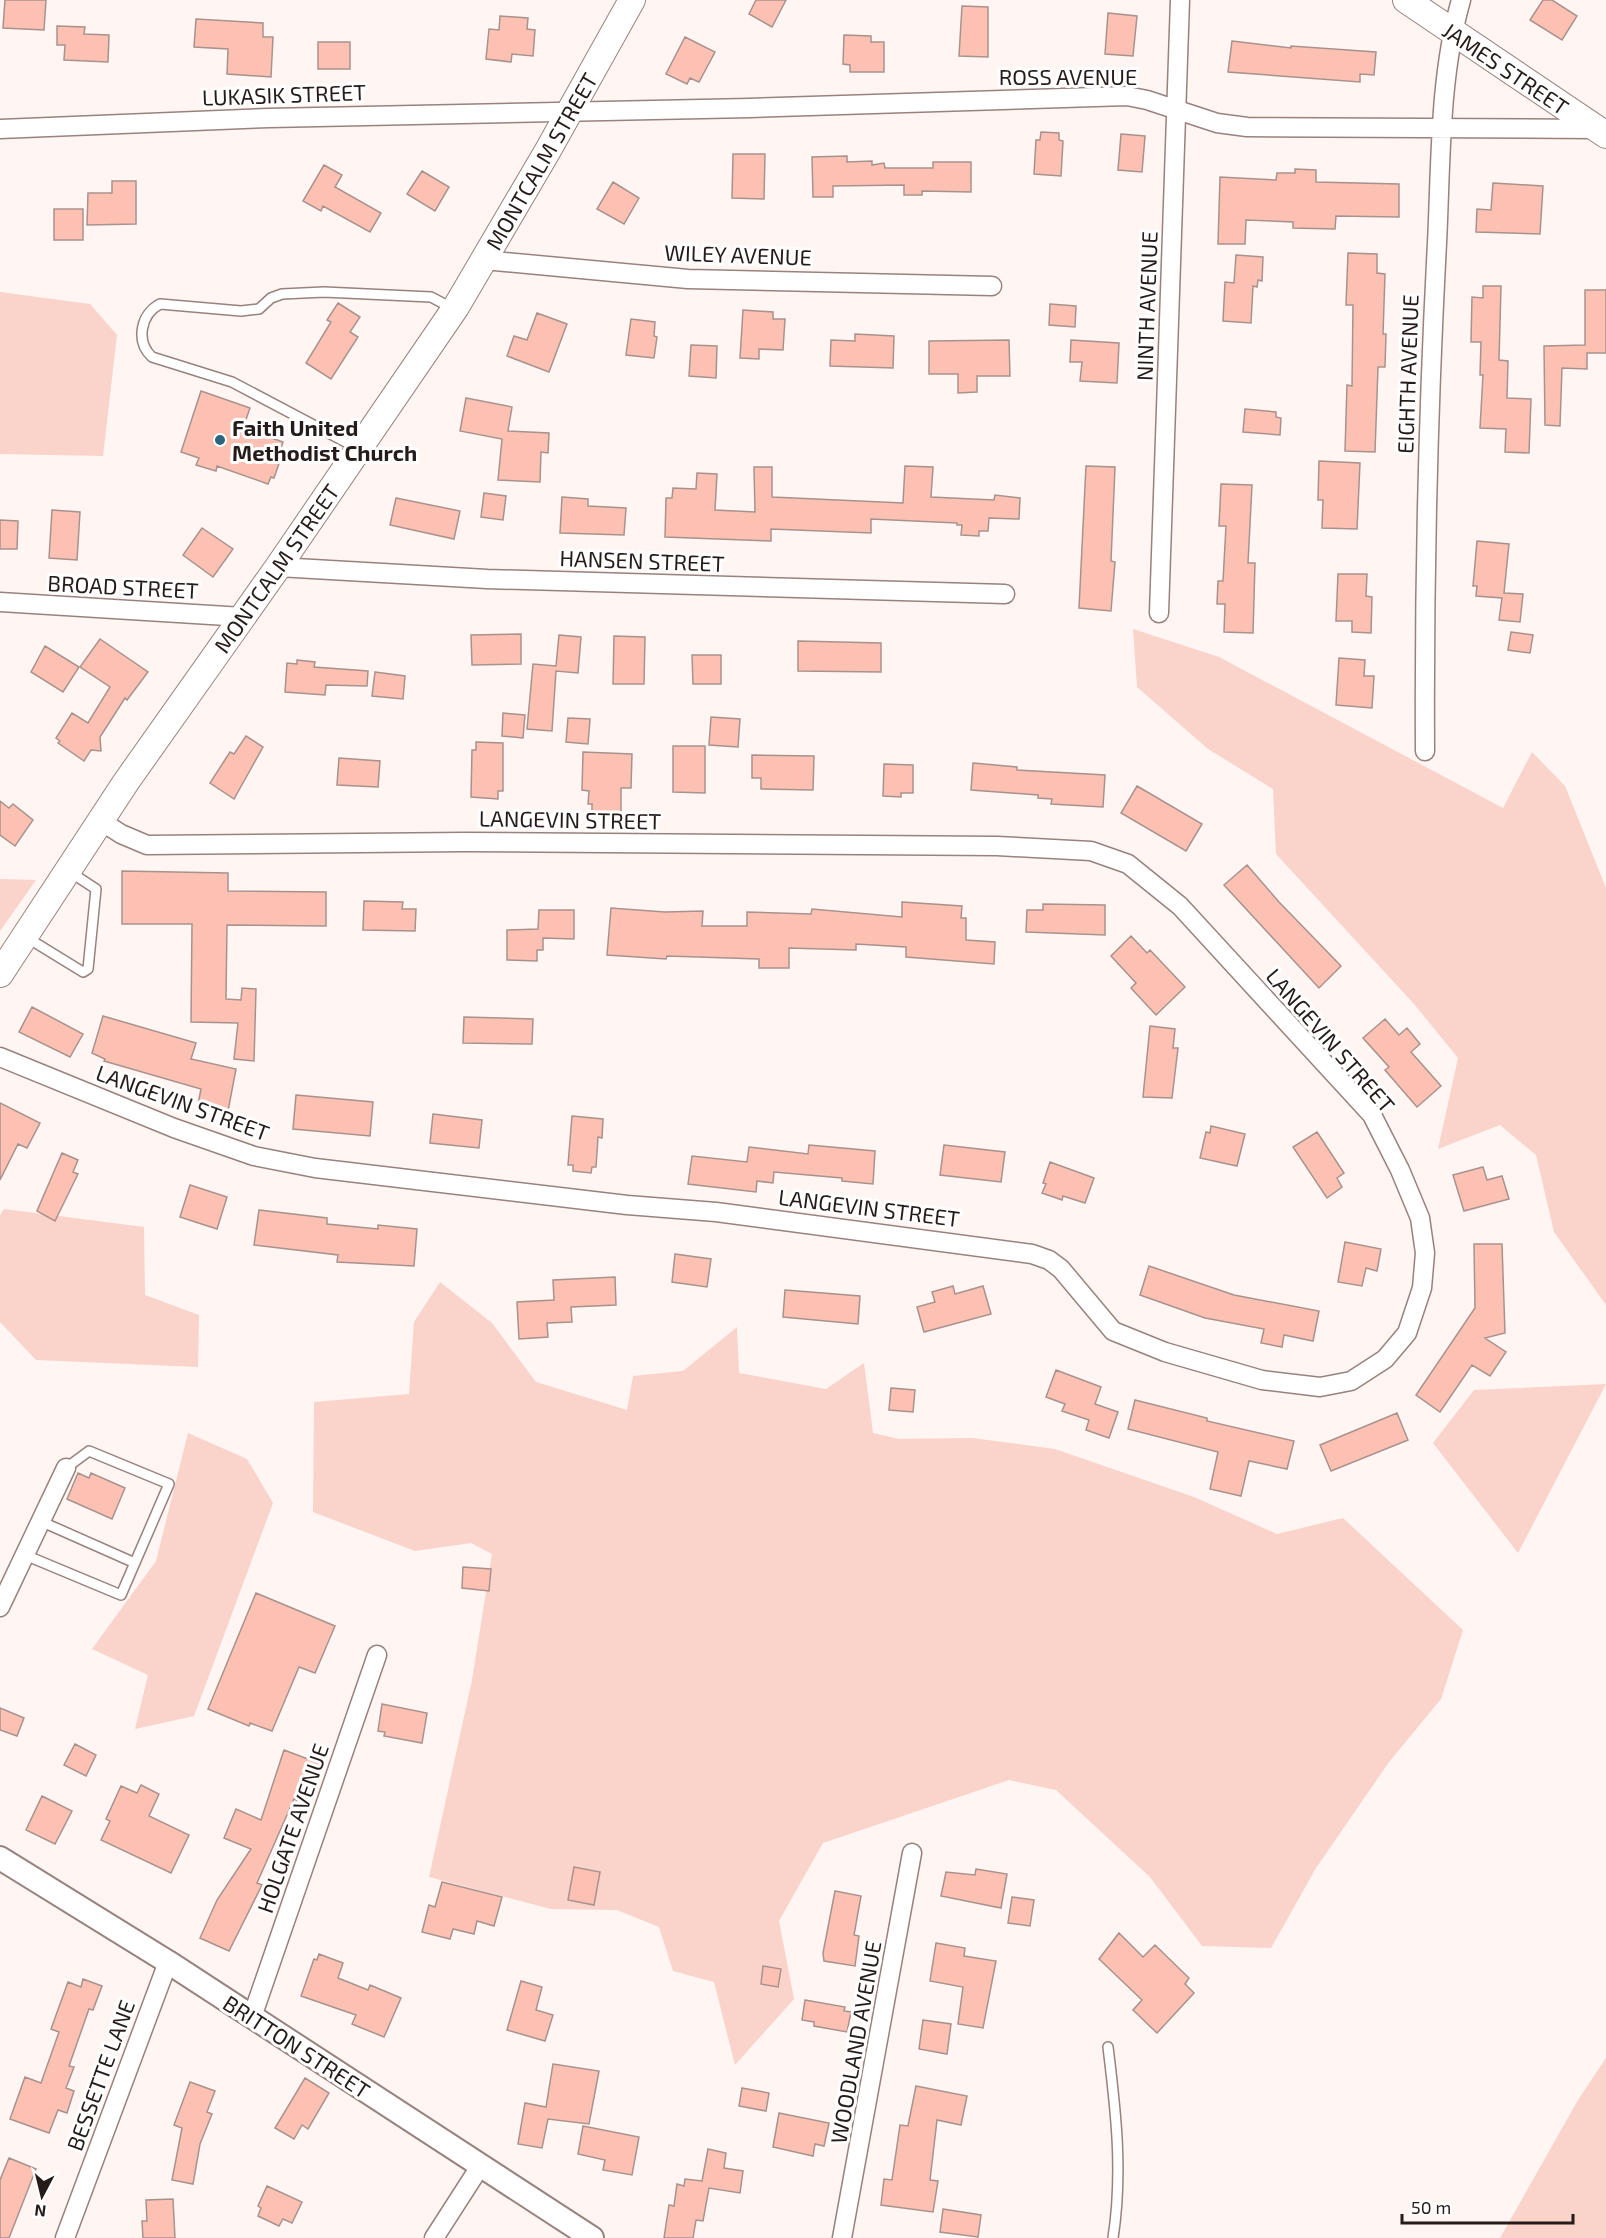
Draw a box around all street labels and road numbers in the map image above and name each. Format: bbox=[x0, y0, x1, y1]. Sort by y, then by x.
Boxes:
street label: JAMES STREET bbox=[1438, 16, 1574, 120]
street label: ROSS AVENUE bbox=[999, 63, 1137, 89]
street label: MONTCALM STREET bbox=[480, 68, 602, 254]
street label: LUKASIK STREET bbox=[202, 78, 367, 110]
street label: NINTH AVENUE bbox=[1130, 231, 1162, 381]
street label: WILEY AVENUE bbox=[664, 238, 812, 270]
street label: EIGHTH AVENUE bbox=[1391, 294, 1423, 454]
street label: MONTCALM STREET bbox=[208, 479, 344, 657]
street label: HANSEN STREET bbox=[559, 544, 725, 576]
street label: BROAD STREET bbox=[47, 569, 199, 603]
street label: LANGEVIN STREET bbox=[479, 804, 662, 834]
street label: LANGEVIN STREET bbox=[1261, 963, 1401, 1118]
street label: LANGEVIN STREET bbox=[93, 1059, 273, 1145]
street label: LANGEVIN STREET bbox=[777, 1183, 961, 1231]
street label: HOLGATE AVENUE bbox=[251, 1740, 333, 1916]
street label: WOODLAND AVENUE bbox=[824, 1939, 886, 2145]
street label: BRITTON STREET bbox=[219, 1989, 375, 2103]
street label: BESSETTE LANE bbox=[61, 1996, 139, 2154]

